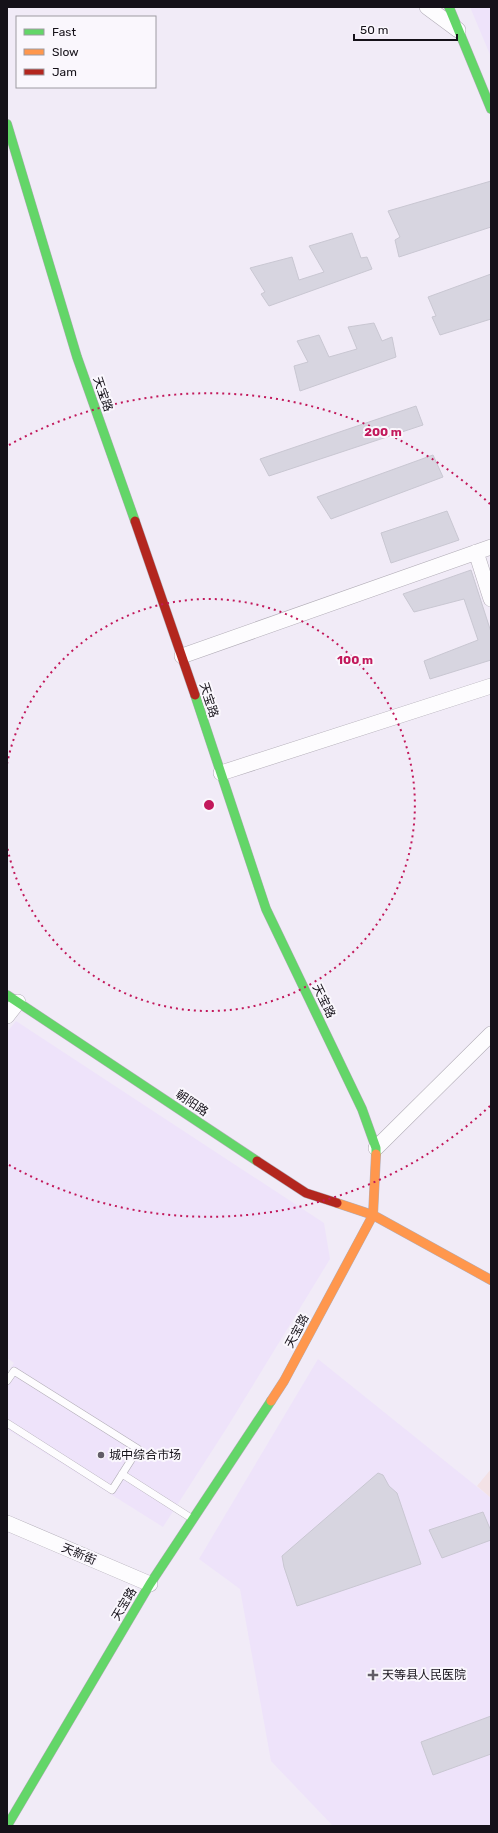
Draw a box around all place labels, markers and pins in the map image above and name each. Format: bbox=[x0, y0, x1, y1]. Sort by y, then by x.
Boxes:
centre of rings bbox=[202, 798, 216, 812]
place label: 城中综合市场 bbox=[109, 1448, 181, 1462]
marker: 城中综合市场 bbox=[96, 1450, 106, 1460]
place label: 天等县人民医院 bbox=[382, 1668, 466, 1682]
marker: 天等县人民医院 bbox=[367, 1669, 379, 1681]

